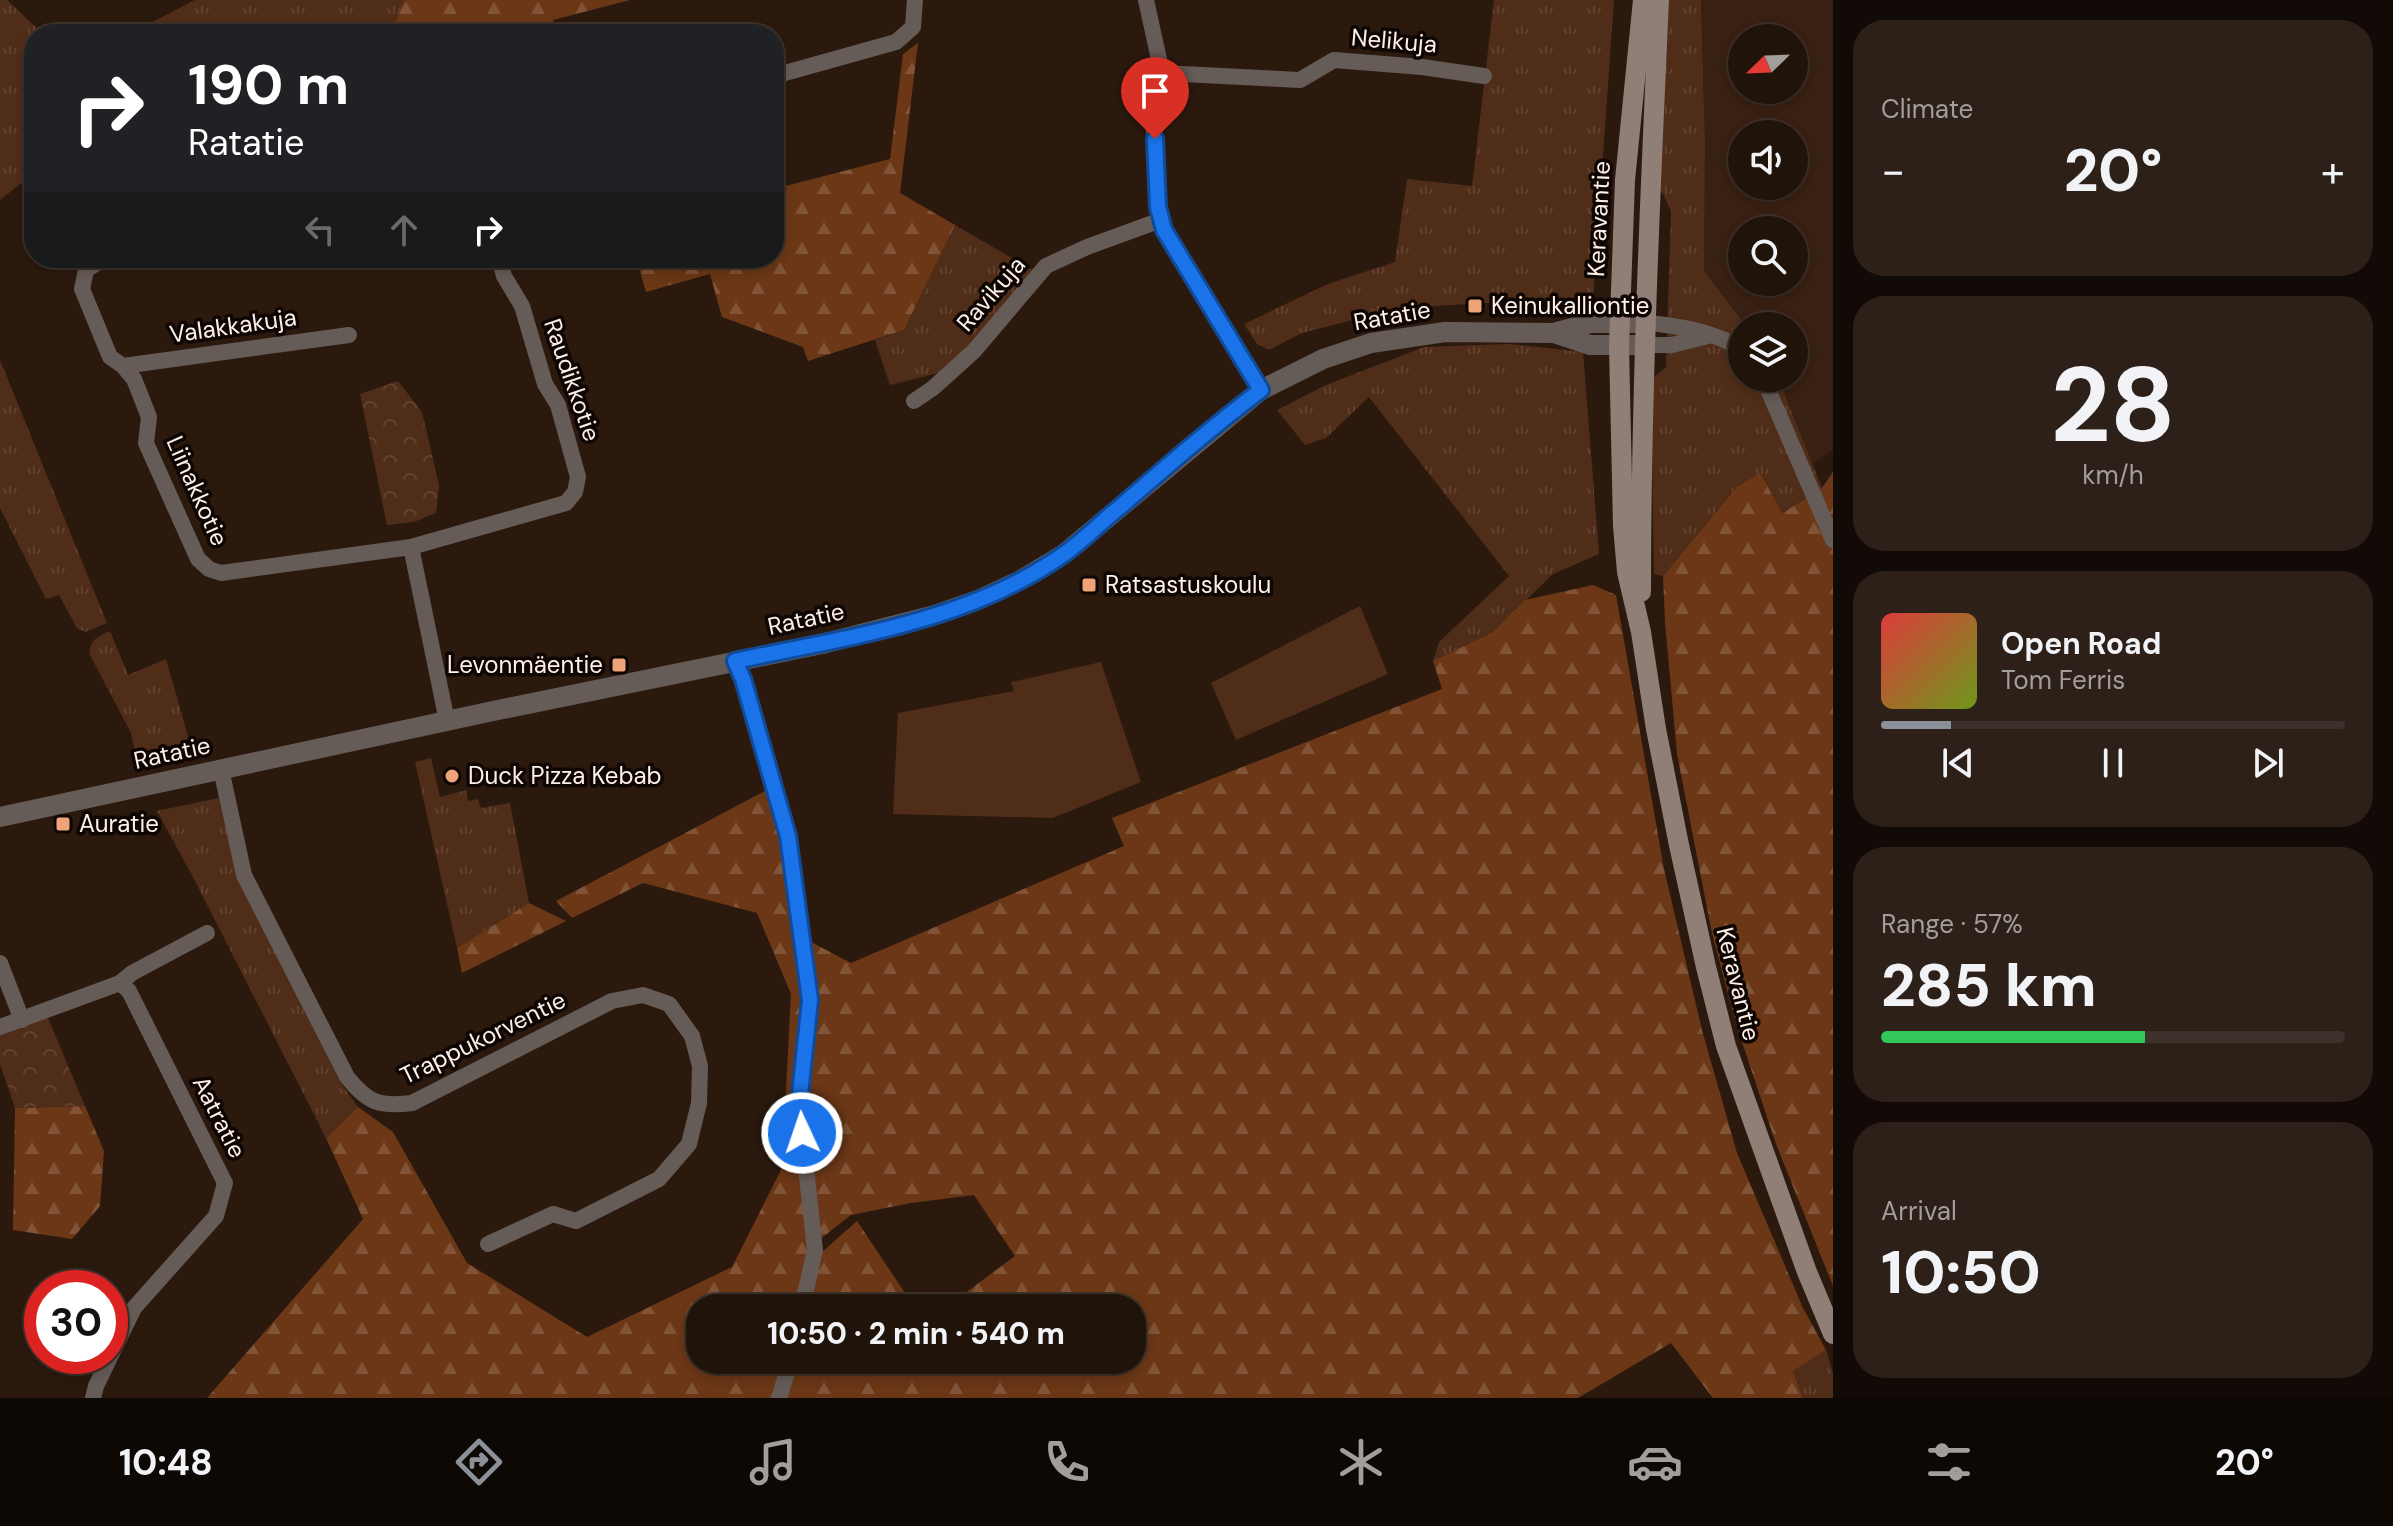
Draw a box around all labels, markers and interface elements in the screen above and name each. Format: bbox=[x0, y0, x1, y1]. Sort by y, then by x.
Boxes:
street label: Nelikuja bbox=[1350, 21, 1438, 60]
north arrow bbox=[1728, 24, 1808, 104]
map controls bbox=[1728, 24, 1808, 392]
text: 190 m bbox=[188, 48, 349, 121]
icon: right bbox=[56, 56, 160, 160]
pin bbox=[1121, 57, 1189, 139]
icon: arrive bbox=[1133, 69, 1177, 113]
text: Climate bbox=[1881, 92, 1973, 126]
text: Ratatie bbox=[188, 119, 304, 166]
button: sound bbox=[1728, 120, 1808, 200]
text: 20° bbox=[2064, 131, 2162, 210]
text: − bbox=[1881, 142, 1905, 200]
text: + bbox=[2321, 142, 2345, 200]
street label: Keravantie bbox=[1580, 160, 1617, 278]
icon: left bbox=[298, 208, 342, 252]
icon: ahead bbox=[382, 208, 426, 252]
icon: right bbox=[466, 208, 510, 252]
button: search bbox=[1728, 216, 1808, 296]
street label: Ravikuja bbox=[950, 250, 1032, 338]
place label: Keinukalliontie bbox=[1491, 290, 1649, 321]
street label: Ratatie bbox=[1351, 294, 1433, 338]
marker: Keinukalliontie bbox=[1466, 297, 1484, 315]
street label: Valakkakuja bbox=[167, 301, 299, 350]
button: layers bbox=[1728, 312, 1808, 392]
street label: Raudikkotie bbox=[537, 315, 608, 445]
text: 28 bbox=[2050, 338, 2176, 473]
street label: Liinakkotie bbox=[160, 431, 235, 550]
text: km/h bbox=[2082, 458, 2144, 492]
place label: Ratsastuskoulu bbox=[1105, 569, 1271, 600]
marker: Ratsastuskoulu bbox=[1080, 576, 1098, 594]
street label: Ratatie bbox=[765, 595, 847, 642]
text: Open Road bbox=[2001, 624, 2161, 663]
place label: Levonmäentie bbox=[447, 649, 603, 680]
marker: Levonmäentie bbox=[610, 656, 628, 674]
text: Tom Ferris bbox=[2001, 663, 2125, 697]
street label: Ratatie bbox=[131, 729, 213, 776]
icon: previous bbox=[1936, 741, 1980, 785]
icon: pause bbox=[2091, 741, 2135, 785]
icon: next bbox=[2246, 741, 2290, 785]
place label: Duck Pizza Kebab bbox=[468, 760, 662, 791]
marker: Duck Pizza Kebab bbox=[443, 767, 461, 785]
place label: Auratie bbox=[79, 808, 159, 839]
marker: Auratie bbox=[54, 815, 72, 833]
text: Range · 57% bbox=[1881, 907, 2023, 941]
street label: Keravantie bbox=[1709, 924, 1768, 1044]
text: 285 km bbox=[1881, 946, 2097, 1025]
street label: Trappukorventie bbox=[395, 984, 571, 1091]
street label: Aatratie bbox=[186, 1071, 253, 1163]
position arrow bbox=[760, 1091, 844, 1175]
text: Arrival bbox=[1881, 1194, 1957, 1228]
text: 10:50 bbox=[1881, 1233, 2041, 1312]
speed limit sign: 30 bbox=[24, 1270, 128, 1374]
text: 10:50 · 2 min · 540 m bbox=[767, 1314, 1065, 1353]
icon: directions bbox=[451, 1434, 507, 1490]
icon: music bbox=[745, 1434, 801, 1490]
icon: phone bbox=[1039, 1434, 1095, 1490]
icon: climate bbox=[1333, 1434, 1389, 1490]
icon: car bbox=[1627, 1434, 1683, 1490]
icon: filters bbox=[1921, 1434, 1977, 1490]
text: 10:48 bbox=[119, 1439, 213, 1486]
text: 20° bbox=[2215, 1439, 2274, 1486]

